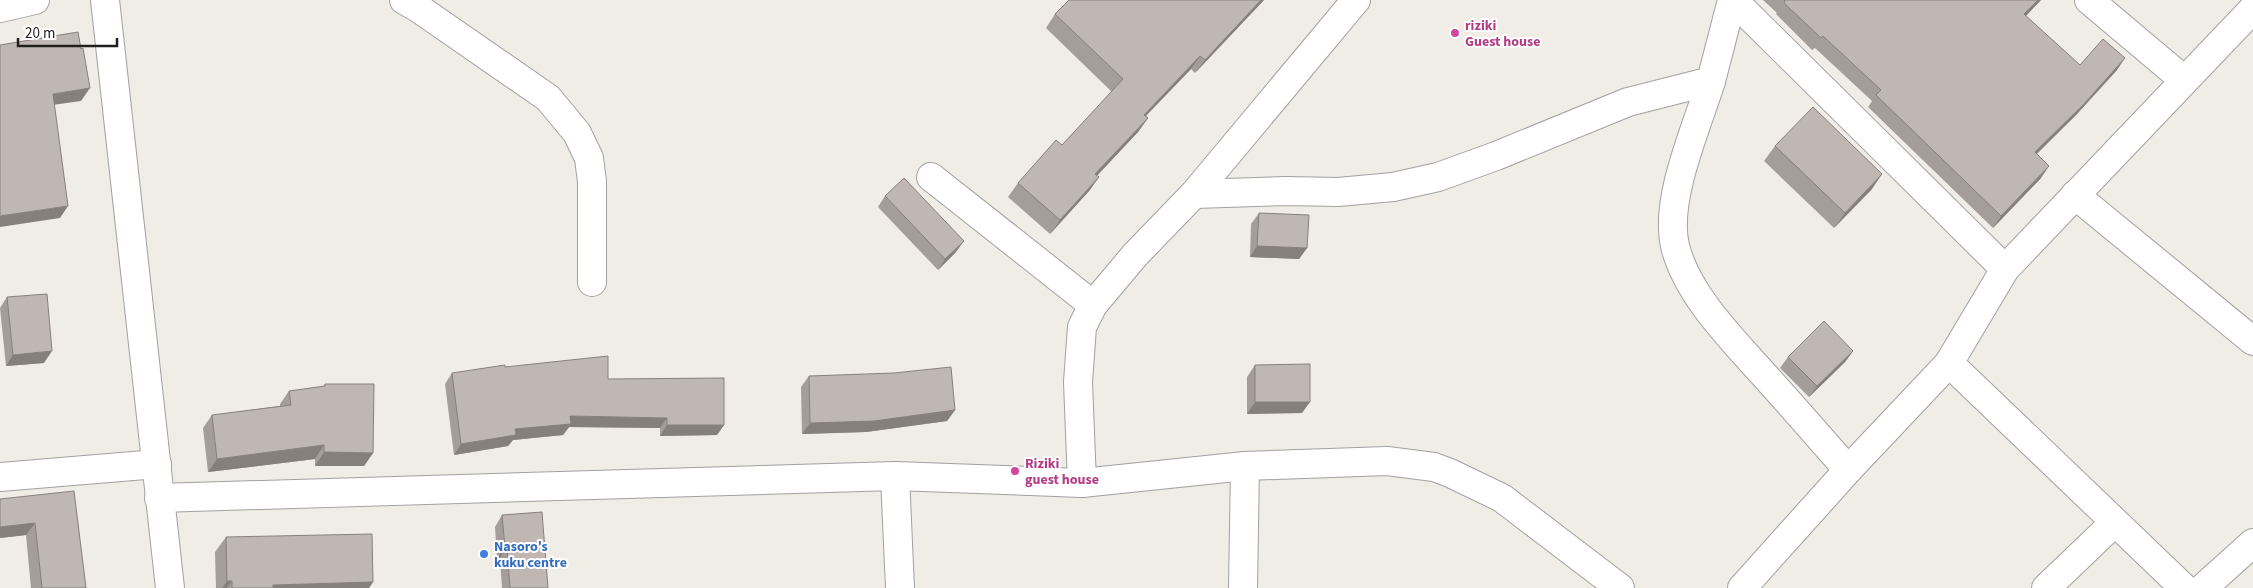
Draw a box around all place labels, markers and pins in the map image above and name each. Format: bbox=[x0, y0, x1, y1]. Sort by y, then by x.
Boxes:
place label: riziki Guest house bbox=[1465, 16, 1540, 52]
marker: riziki Guest house bbox=[1449, 27, 1461, 39]
place label: Riziki guest house bbox=[1025, 454, 1099, 490]
marker: Riziki guest house bbox=[1009, 465, 1021, 477]
place label: Nasoro's kuku centre bbox=[494, 537, 567, 573]
marker: Nasoro's kuku centre bbox=[478, 548, 490, 560]

